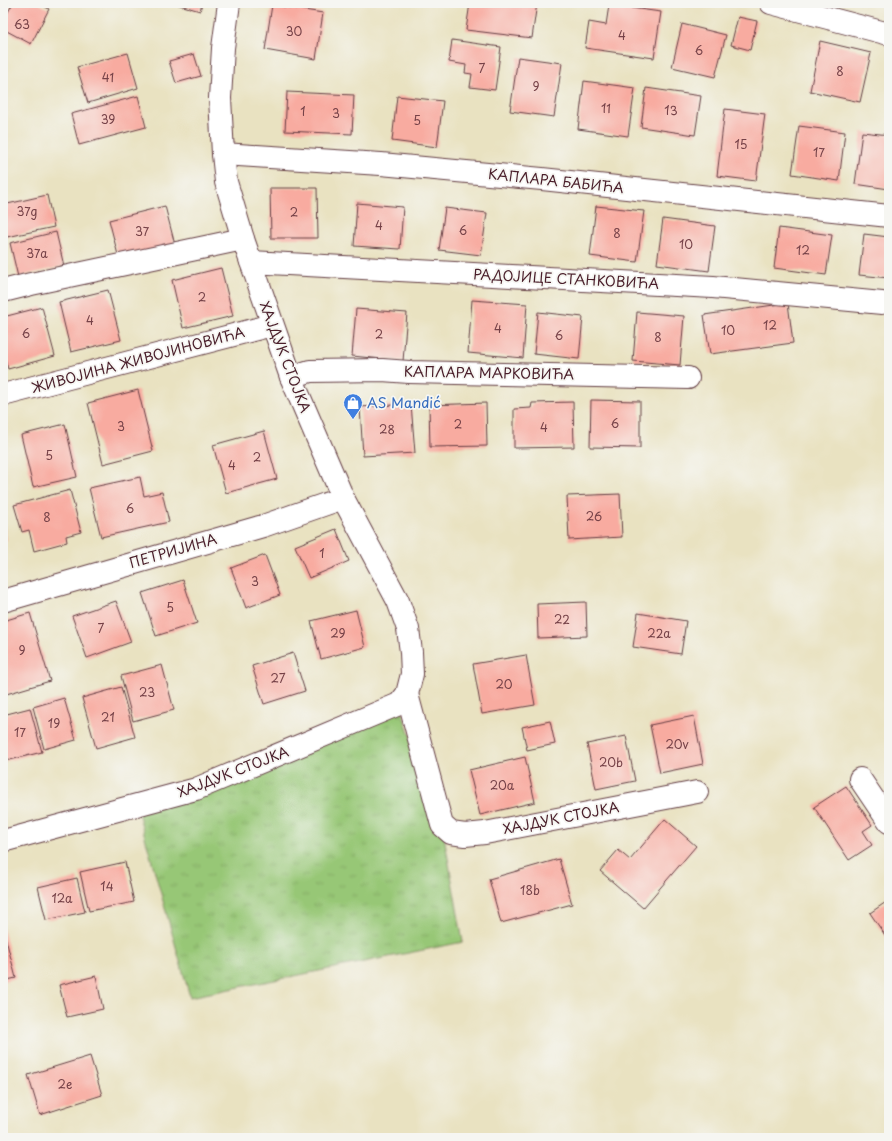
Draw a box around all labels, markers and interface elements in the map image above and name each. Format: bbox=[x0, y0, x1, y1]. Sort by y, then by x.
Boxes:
house number: 63 bbox=[14, 15, 30, 33]
house number: 30 bbox=[286, 22, 303, 40]
house number: 4 bbox=[618, 26, 626, 44]
house number: 6 bbox=[695, 41, 703, 59]
house number: 7 bbox=[479, 59, 486, 77]
house number: 8 bbox=[836, 62, 844, 80]
house number: 41 bbox=[102, 68, 114, 86]
house number: 9 bbox=[532, 77, 540, 95]
house number: 11 bbox=[601, 99, 611, 117]
house number: 13 bbox=[664, 101, 678, 119]
house number: 1 bbox=[300, 102, 306, 120]
house number: 3 bbox=[332, 104, 340, 122]
house number: 39 bbox=[101, 110, 115, 128]
house number: 5 bbox=[413, 111, 421, 129]
house number: 15 bbox=[734, 135, 748, 153]
house number: 17 bbox=[813, 143, 825, 161]
street label: КАПЛАРА БАБИЋА bbox=[487, 163, 625, 198]
house number: 37g bbox=[16, 202, 38, 220]
house number: 2 bbox=[290, 203, 298, 221]
house number: 4 bbox=[375, 216, 383, 234]
house number: 6 bbox=[459, 221, 467, 239]
house number: 37 bbox=[135, 222, 150, 240]
house number: 8 bbox=[613, 224, 621, 242]
house number: 10 bbox=[679, 235, 693, 253]
house number: 12 bbox=[796, 241, 810, 259]
house number: 37a bbox=[26, 244, 48, 262]
street label: РАДОЈИЦЕ СТАНКОВИЋА bbox=[473, 263, 660, 294]
house number: 2 bbox=[198, 288, 206, 306]
street label: ХАЈДУК СТОЈКА bbox=[255, 298, 316, 416]
house number: 4 bbox=[86, 311, 94, 329]
house number: 12 bbox=[763, 316, 777, 334]
house number: 4 bbox=[494, 319, 502, 337]
street label: ЖИВОЈИНА ЖИВОЈИНОВИЋА bbox=[29, 321, 247, 398]
house number: 10 bbox=[721, 321, 735, 339]
house number: 6 bbox=[22, 324, 30, 342]
house number: 2 bbox=[375, 325, 383, 343]
house number: 6 bbox=[555, 326, 563, 344]
house number: 8 bbox=[654, 328, 662, 346]
street label: КАПЛАРА МАРКОВИЋА bbox=[404, 361, 575, 384]
shop icon: AS Mandić bbox=[342, 392, 364, 420]
place label: AS Mandić bbox=[367, 392, 441, 413]
house number: 6 bbox=[611, 414, 619, 432]
house number: 2 bbox=[454, 415, 462, 433]
house number: 3 bbox=[117, 417, 125, 435]
house number: 4 bbox=[540, 418, 548, 436]
house number: 28 bbox=[379, 420, 395, 438]
house number: 5 bbox=[45, 446, 53, 464]
house number: 2 bbox=[253, 448, 261, 466]
house number: 4 bbox=[228, 456, 236, 474]
house number: 6 bbox=[126, 499, 134, 517]
house number: 26 bbox=[586, 507, 602, 525]
house number: 8 bbox=[43, 508, 51, 526]
street label: ПЕТРИЈИНА bbox=[127, 528, 219, 573]
house number: 1 bbox=[319, 544, 325, 562]
house number: 3 bbox=[251, 572, 259, 590]
house number: 5 bbox=[166, 598, 174, 616]
house number: 22 bbox=[554, 610, 570, 628]
house number: 7 bbox=[98, 619, 105, 637]
house number: 29 bbox=[330, 624, 346, 642]
house number: 22a bbox=[647, 624, 671, 642]
house number: 9 bbox=[18, 641, 26, 659]
house number: 27 bbox=[271, 669, 286, 687]
house number: 20 bbox=[495, 675, 513, 693]
house number: 23 bbox=[139, 683, 155, 701]
house number: 21 bbox=[101, 708, 115, 726]
house number: 19 bbox=[48, 714, 60, 732]
house number: 17 bbox=[14, 723, 26, 741]
house number: 20v bbox=[665, 735, 689, 753]
street label: ХАЈДУК СТОЈКА bbox=[174, 741, 292, 802]
house number: 20b bbox=[599, 753, 623, 771]
house number: 20a bbox=[490, 776, 515, 794]
street label: ХАЈДУК СТОЈКА bbox=[501, 796, 621, 839]
house number: 14 bbox=[100, 877, 114, 895]
house number: 18b bbox=[520, 881, 540, 899]
house number: 12a bbox=[51, 889, 73, 907]
house number: 2e bbox=[58, 1075, 72, 1093]

